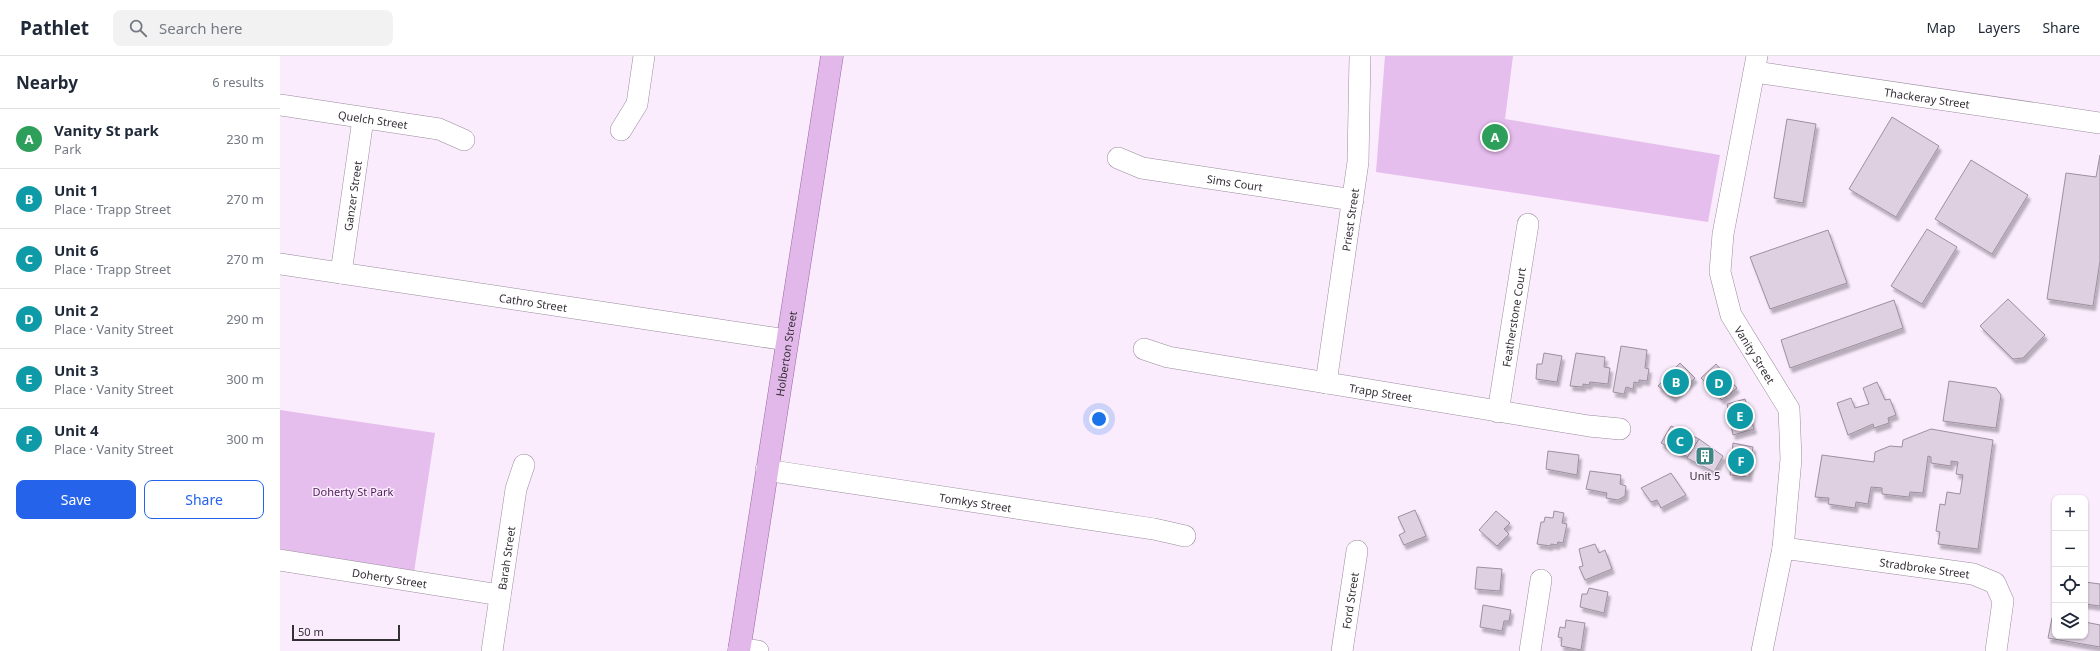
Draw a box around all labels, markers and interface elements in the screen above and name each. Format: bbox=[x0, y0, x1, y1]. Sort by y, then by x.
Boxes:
search box bbox=[113, 10, 393, 46]
text: Pathlet bbox=[20, 15, 89, 41]
icon: search bbox=[127, 17, 149, 39]
text: Search here bbox=[159, 18, 243, 38]
text: Map bbox=[1927, 18, 1956, 37]
text: Layers bbox=[1978, 18, 2020, 37]
text: Share bbox=[2042, 18, 2080, 37]
text: Nearby bbox=[16, 71, 78, 94]
text: 6 results bbox=[212, 73, 264, 91]
street label: Thackeray Street bbox=[1883, 84, 1971, 111]
street label: Quelch Street bbox=[337, 106, 409, 132]
text: Vanity St park bbox=[54, 120, 159, 140]
pin: A bbox=[1482, 122, 1508, 152]
text: A bbox=[25, 130, 34, 148]
text: 230 m bbox=[226, 130, 264, 148]
text: Park bbox=[54, 140, 81, 158]
street label: Ganzer Street bbox=[340, 160, 364, 232]
street label: Sims Court bbox=[1206, 170, 1264, 194]
text: Unit 1 bbox=[54, 180, 99, 200]
street label: Priest Street bbox=[1338, 187, 1362, 252]
text: B bbox=[25, 190, 33, 208]
text: 270 m bbox=[226, 190, 264, 208]
text: Place · Trapp Street bbox=[54, 200, 171, 218]
text: Unit 6 bbox=[54, 240, 99, 260]
text: C bbox=[25, 250, 33, 268]
text: 270 m bbox=[226, 250, 264, 268]
text: Place · Trapp Street bbox=[54, 260, 171, 278]
street label: Featherstone Court bbox=[1498, 266, 1528, 368]
street label: Cathro Street bbox=[498, 289, 568, 314]
text: Unit 2 bbox=[54, 300, 99, 320]
text: D bbox=[24, 310, 34, 328]
text: 290 m bbox=[226, 310, 264, 328]
street label: Holberton Street bbox=[771, 310, 800, 397]
text: Place · Vanity Street bbox=[54, 320, 174, 338]
street label: Vanity Street bbox=[1732, 323, 1779, 386]
text: Unit 3 bbox=[54, 360, 99, 380]
pin: B bbox=[1663, 367, 1689, 397]
pin: D bbox=[1706, 368, 1732, 398]
text: E bbox=[25, 370, 33, 388]
text: 300 m bbox=[226, 370, 264, 388]
street label: Trapp Street bbox=[1348, 379, 1413, 404]
text: Place · Vanity Street bbox=[54, 380, 174, 398]
pin: E bbox=[1727, 401, 1753, 431]
your location bbox=[1089, 409, 1109, 429]
text: Unit 4 bbox=[54, 420, 99, 440]
pin: C bbox=[1667, 426, 1693, 456]
text: F bbox=[25, 430, 33, 448]
text: 300 m bbox=[226, 430, 264, 448]
text: Place · Vanity Street bbox=[54, 440, 174, 458]
building icon: Unit 5 bbox=[1694, 445, 1716, 467]
pin: F bbox=[1728, 446, 1754, 476]
place label: Unit 5 bbox=[1690, 468, 1720, 483]
button: Save bbox=[16, 480, 136, 519]
button: Share bbox=[144, 480, 264, 519]
park label: Doherty St Park bbox=[313, 484, 394, 499]
street label: Tomkys Street bbox=[939, 489, 1013, 515]
map controls bbox=[2052, 495, 2088, 639]
button: + bbox=[2052, 495, 2088, 531]
street label: Barah Street bbox=[494, 525, 518, 591]
button: − bbox=[2052, 531, 2088, 567]
street label: Stradbroke Street bbox=[1879, 554, 1971, 581]
street label: Doherty Street bbox=[351, 564, 428, 591]
button: locate bbox=[2052, 567, 2088, 603]
street label: Ford Street bbox=[1338, 571, 1361, 630]
button: layers bbox=[2052, 603, 2088, 639]
scale bar bbox=[292, 623, 400, 642]
text: 50 m bbox=[298, 624, 324, 639]

